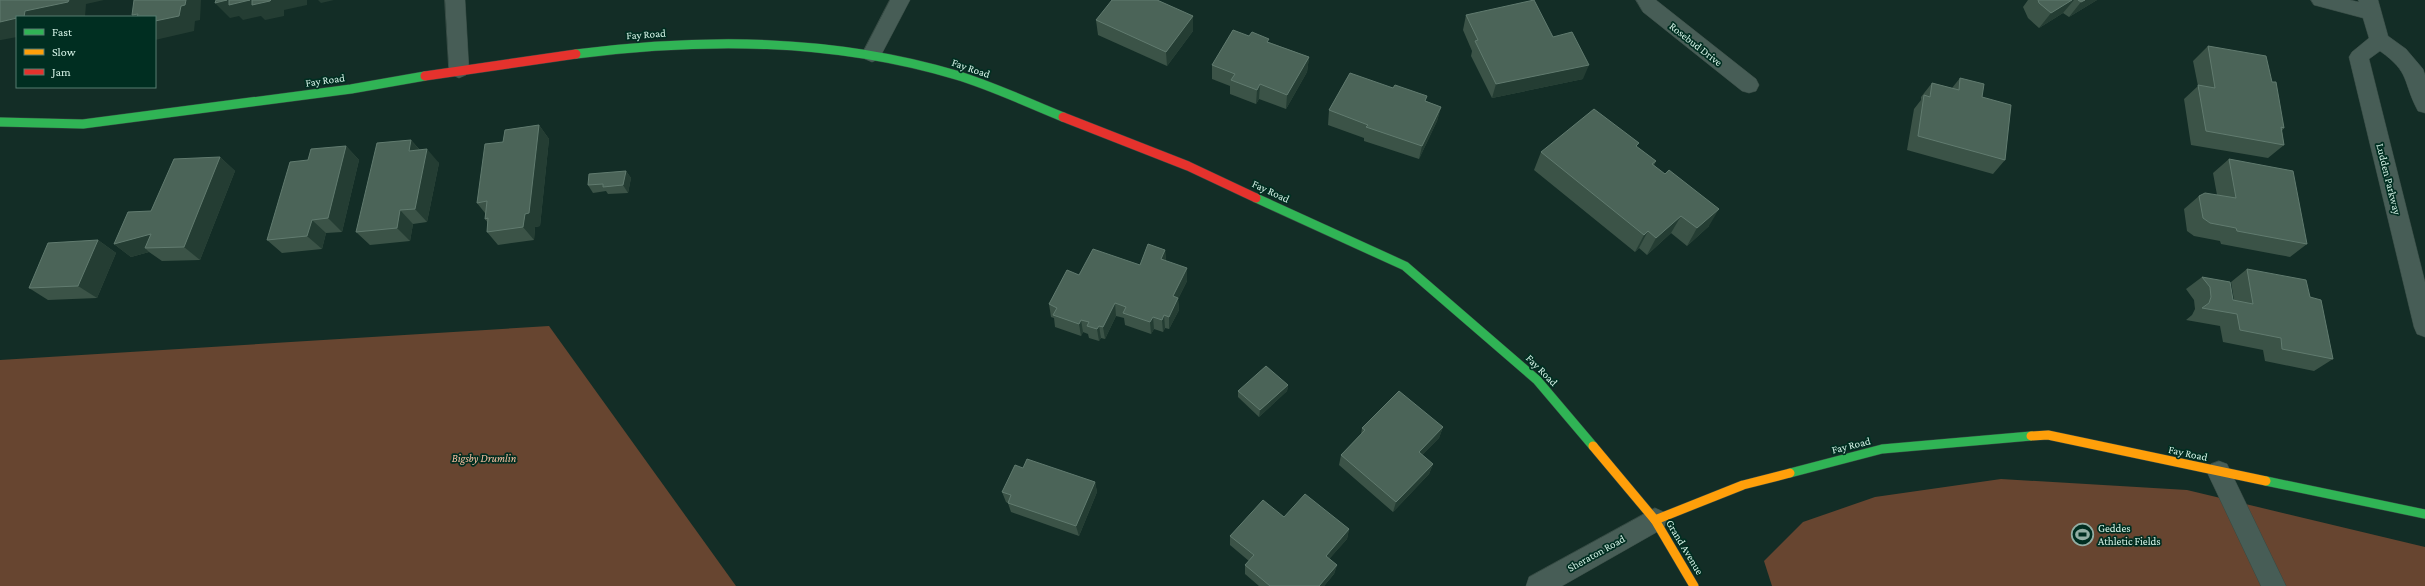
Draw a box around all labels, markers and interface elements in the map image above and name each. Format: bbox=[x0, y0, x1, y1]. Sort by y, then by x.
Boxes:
legend bbox=[16, 16, 156, 88]
street label: Rosebud Drive bbox=[1667, 20, 1725, 68]
text: Fast bbox=[52, 25, 73, 39]
street label: Fay Road bbox=[626, 27, 666, 42]
text: Slow bbox=[52, 45, 76, 59]
street label: Fay Road bbox=[950, 56, 992, 81]
text: Jam bbox=[51, 65, 71, 79]
street label: Fay Road bbox=[305, 71, 346, 90]
street label: Ludden Parkway bbox=[2373, 142, 2404, 217]
street label: Fay Road bbox=[1250, 177, 1292, 206]
street label: Fay Road bbox=[1523, 352, 1560, 389]
street label: Fay Road bbox=[1830, 434, 1872, 457]
street label: Fay Road bbox=[2167, 443, 2209, 464]
park label: Bigsby Drumlin bbox=[452, 452, 517, 465]
street label: Grand Avenue bbox=[1664, 517, 1706, 577]
sports icon: Geddes Athletic Fields bbox=[2069, 521, 2095, 547]
place label: Geddes Athletic Fields bbox=[2098, 522, 2161, 547]
street label: Sheraton Road bbox=[1565, 532, 1627, 574]

